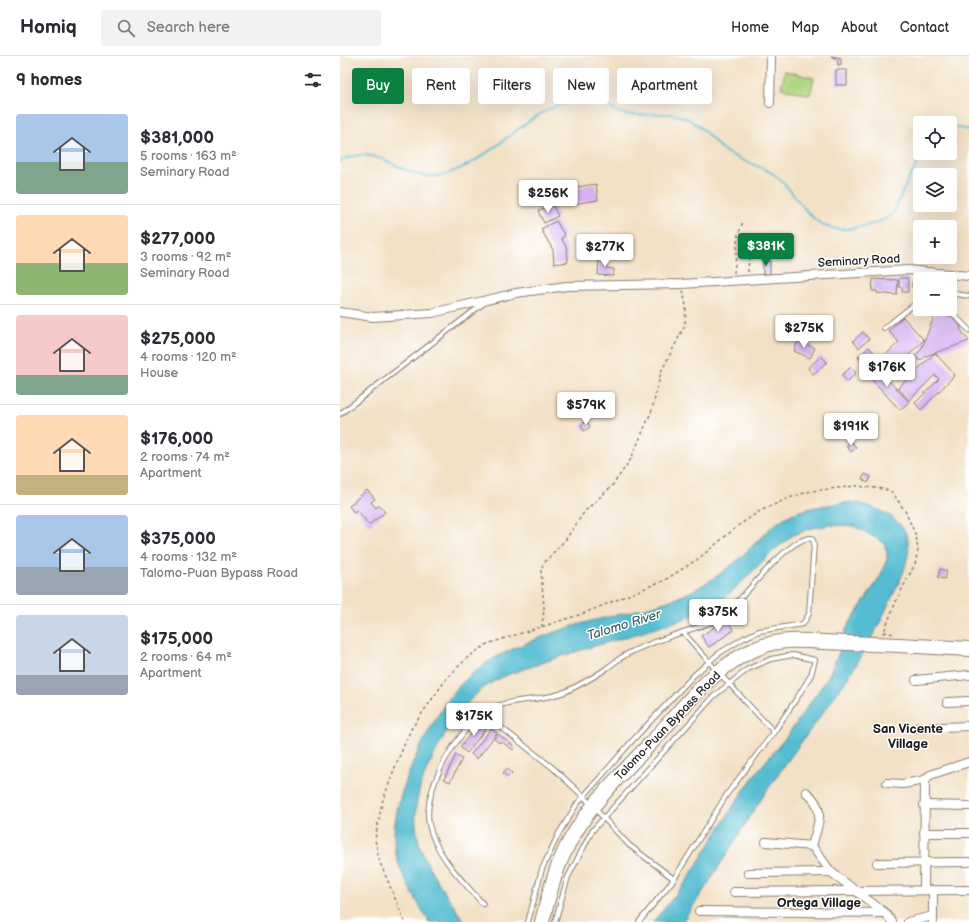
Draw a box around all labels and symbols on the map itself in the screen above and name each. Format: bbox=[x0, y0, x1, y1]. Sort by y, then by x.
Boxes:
pin: $256K bbox=[520, 180, 576, 214]
pin: $381K bbox=[738, 233, 794, 267]
pin: $277K bbox=[577, 234, 633, 268]
street label: Seminary Road bbox=[817, 251, 901, 271]
pin: $275K bbox=[776, 315, 832, 349]
pin: $176K bbox=[859, 354, 915, 388]
pin: $579K bbox=[558, 392, 614, 426]
pin: $191K bbox=[823, 413, 879, 447]
pin: $375K bbox=[690, 599, 746, 633]
water label: Talomo River bbox=[585, 606, 664, 644]
street label: Talomo-Puan Bypass Road bbox=[612, 668, 724, 784]
pin: $175K bbox=[446, 703, 502, 737]
district label: San Vicente Village bbox=[873, 721, 944, 752]
district label: Ortega Village bbox=[777, 895, 862, 911]

